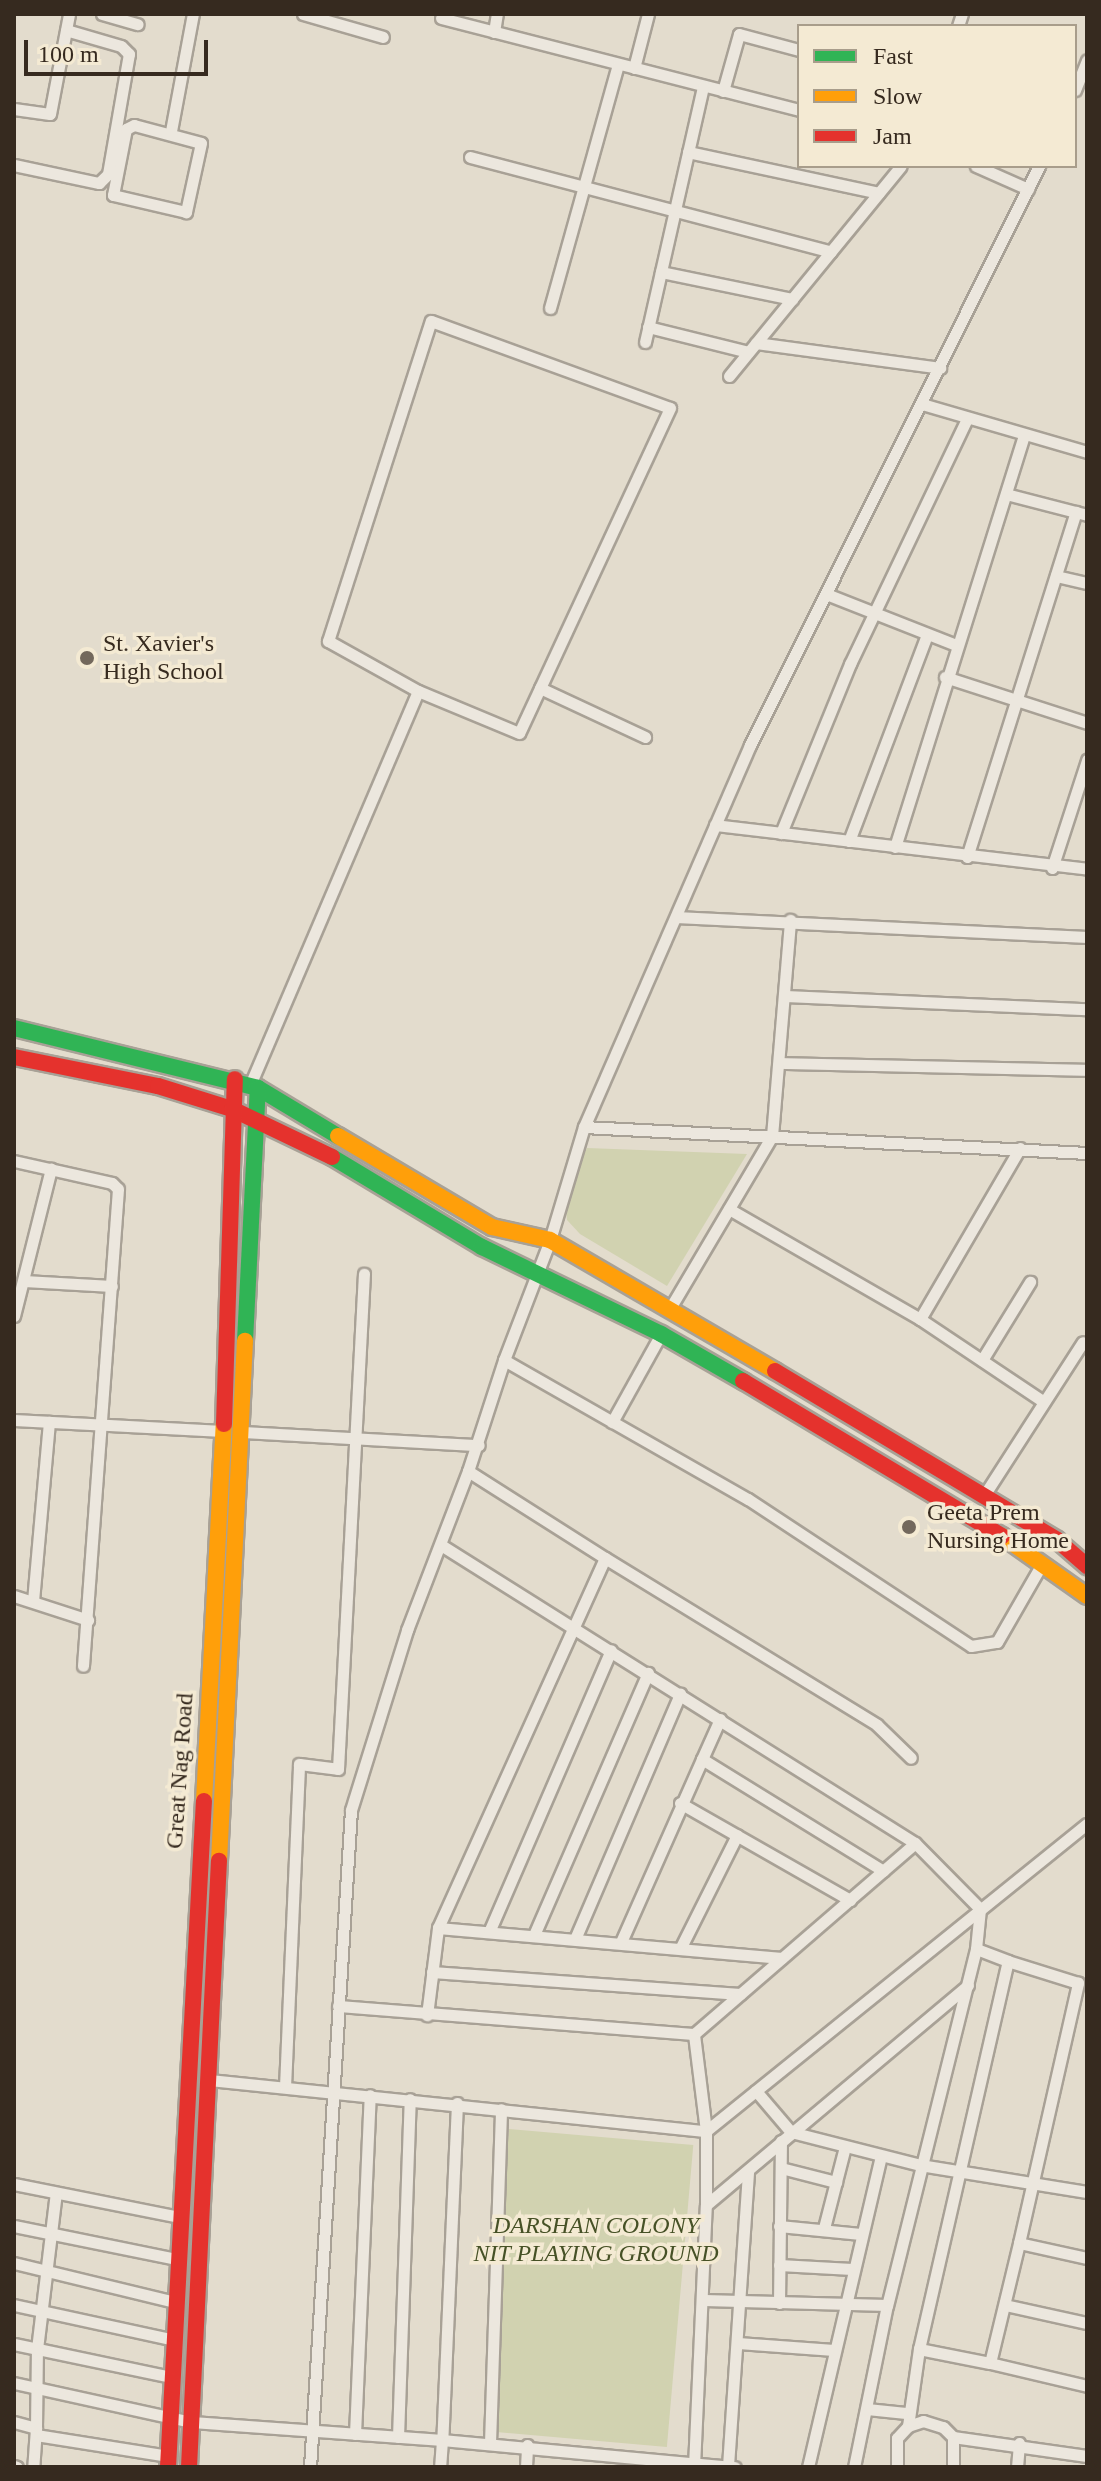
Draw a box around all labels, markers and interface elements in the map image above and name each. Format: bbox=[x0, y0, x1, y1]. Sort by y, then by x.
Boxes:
scale bar bbox=[28, 24, 212, 74]
legend bbox=[797, 24, 1077, 168]
text: 100 m bbox=[38, 41, 99, 67]
text: Fast bbox=[873, 43, 913, 69]
text: Slow bbox=[873, 83, 922, 109]
text: Jam bbox=[873, 123, 912, 149]
place label: St. Xavier's High School bbox=[103, 630, 224, 686]
marker: St. Xavier's High School bbox=[78, 649, 96, 667]
place label: Geeta Prem Nursing Home bbox=[927, 1499, 1069, 1555]
marker: Geeta Prem Nursing Home bbox=[898, 1516, 920, 1538]
street label: Great Nag Road bbox=[160, 1692, 200, 1850]
park label: DARSHAN COLONY NIT PLAYING GROUND bbox=[473, 2212, 719, 2268]

